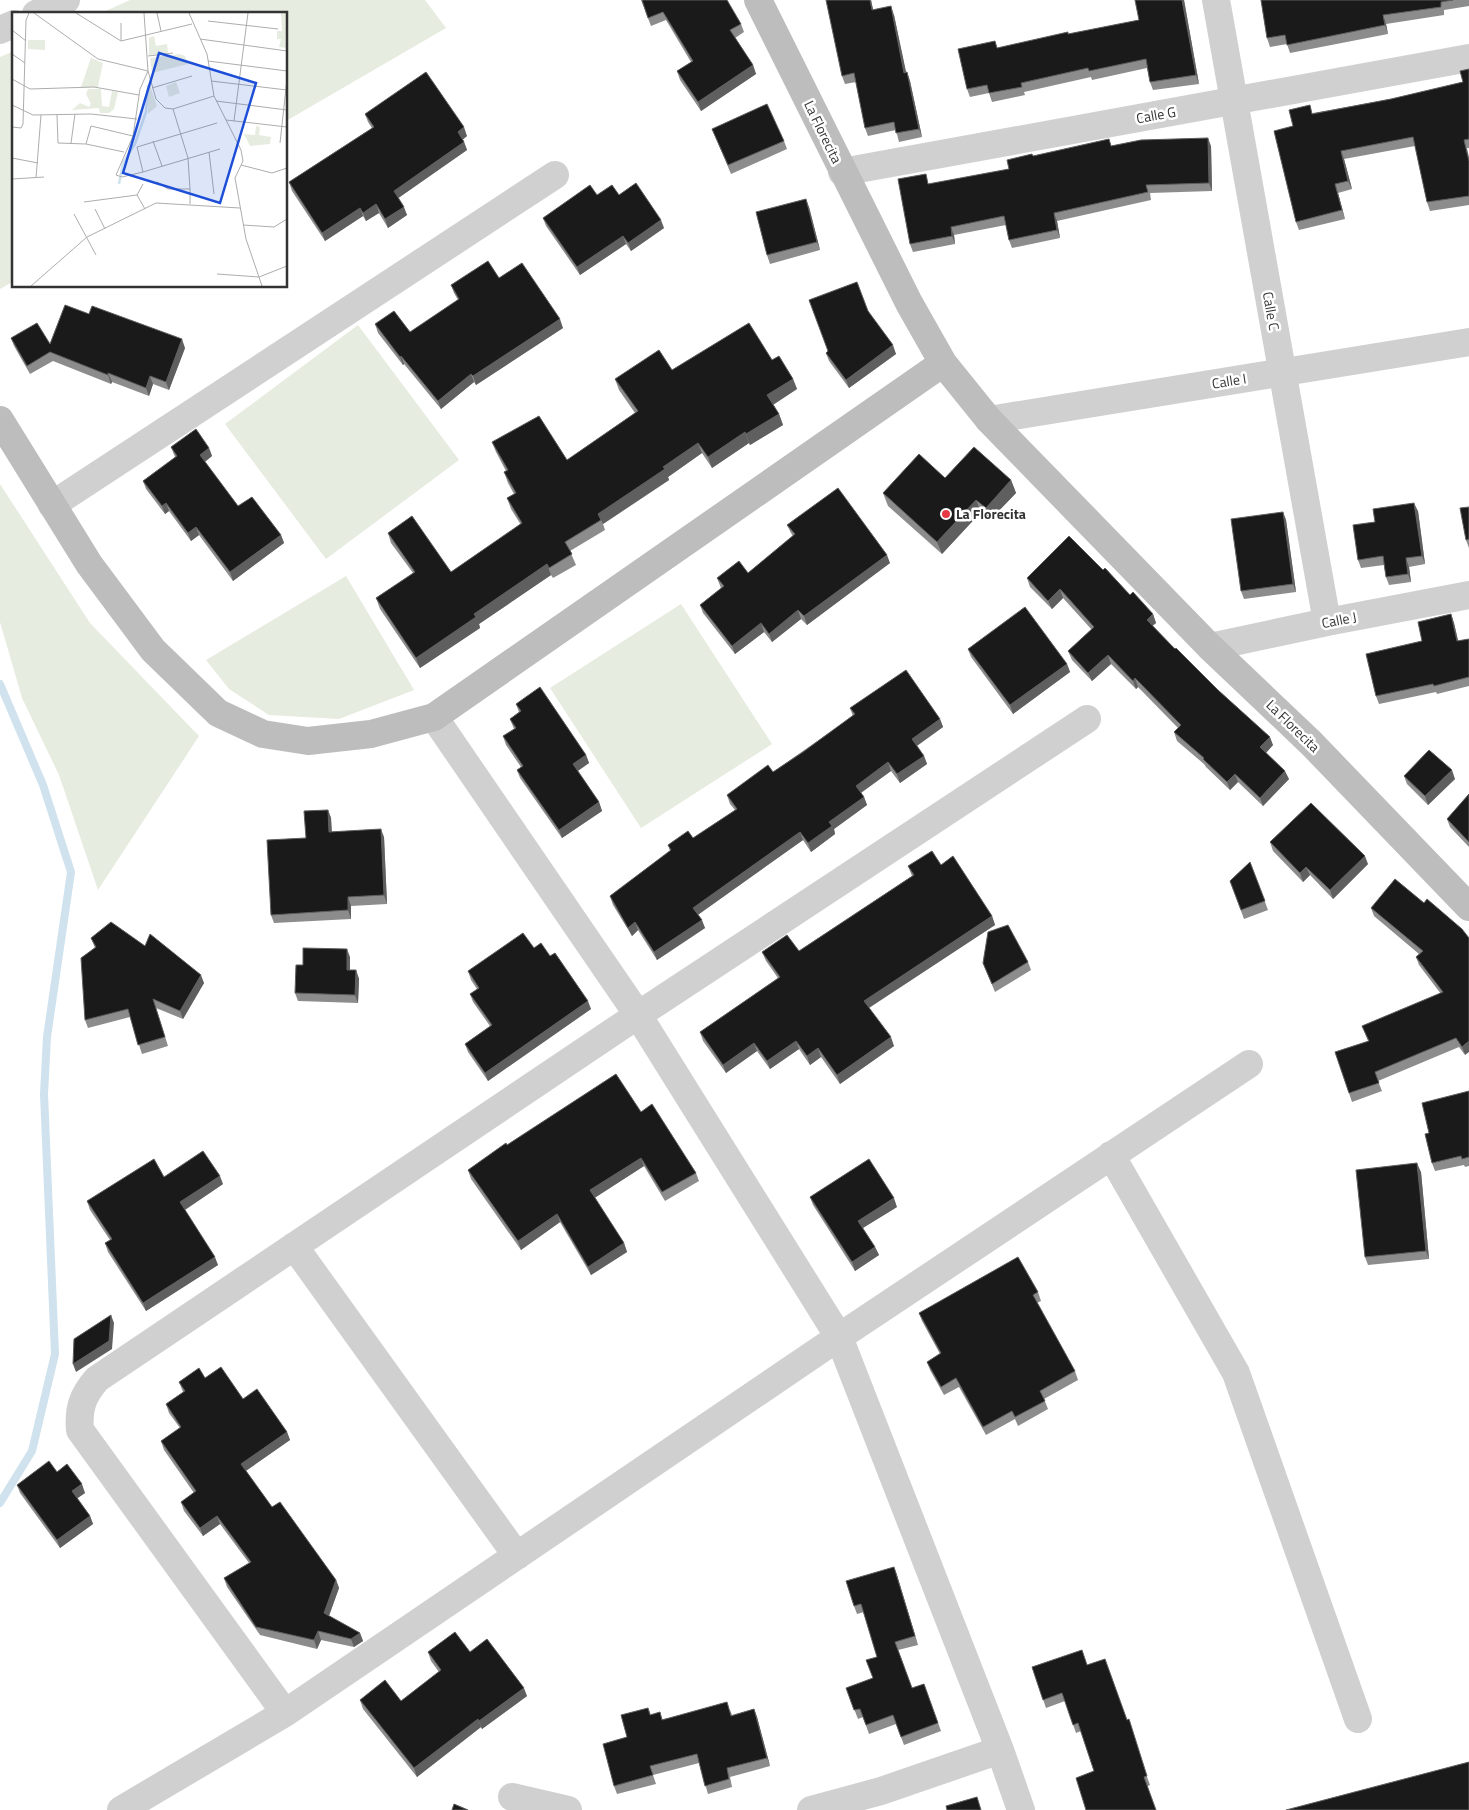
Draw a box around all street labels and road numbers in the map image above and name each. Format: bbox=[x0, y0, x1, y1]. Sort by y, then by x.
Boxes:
street label: La Florecita bbox=[799, 97, 848, 167]
street label: Calle G bbox=[1134, 101, 1177, 128]
street label: Calle C bbox=[1258, 290, 1285, 332]
street label: Calle I bbox=[1210, 367, 1248, 394]
street label: Calle J bbox=[1320, 606, 1358, 633]
street label: La Florecita bbox=[1262, 695, 1325, 757]

